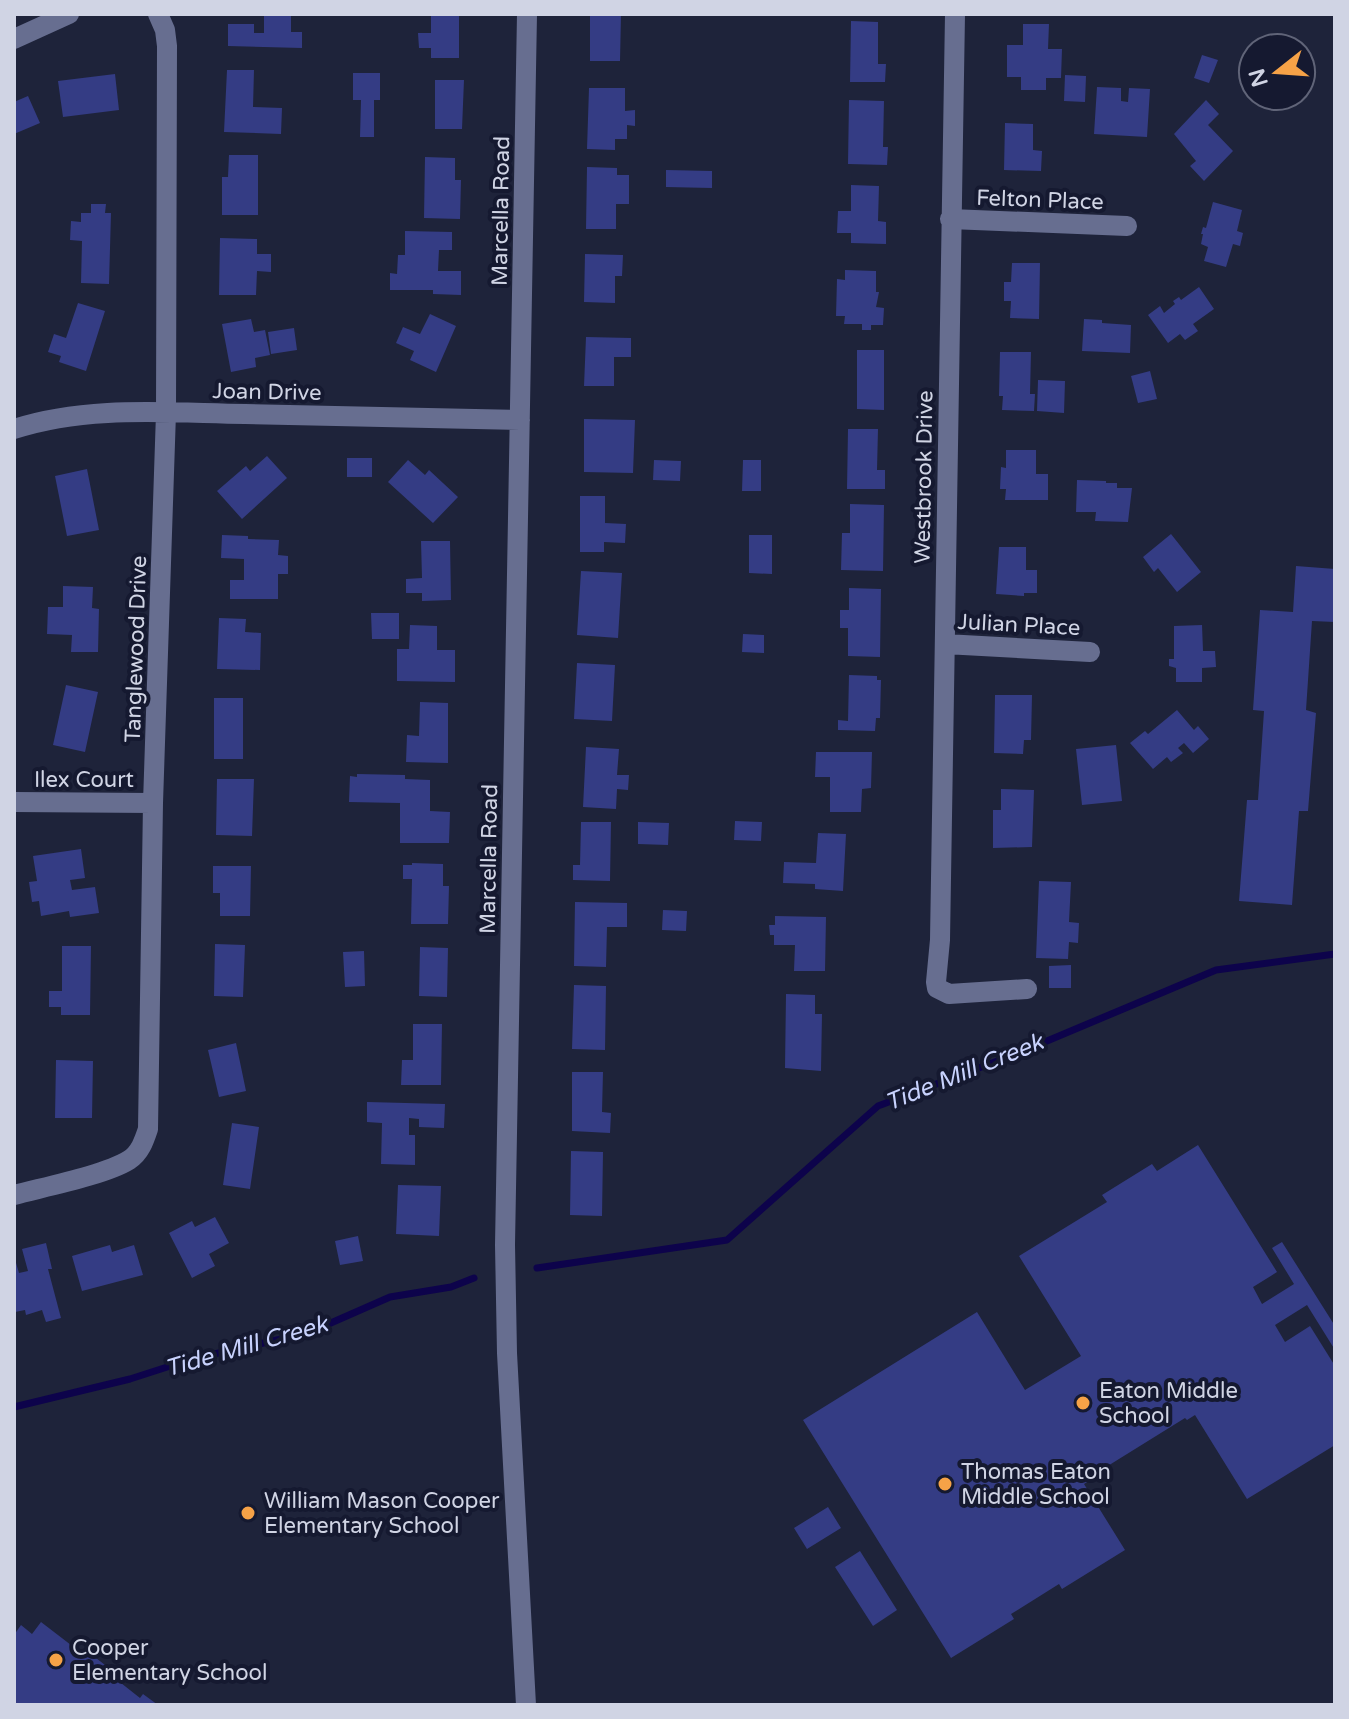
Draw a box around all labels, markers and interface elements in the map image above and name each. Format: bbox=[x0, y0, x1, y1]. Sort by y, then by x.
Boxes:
north arrow bbox=[1237, 32, 1317, 112]
text: N bbox=[1244, 65, 1274, 90]
street label: Marcella Road bbox=[487, 136, 515, 286]
street label: Felton Place bbox=[976, 185, 1104, 215]
street label: Joan Drive bbox=[212, 378, 322, 406]
street label: Westbrook Drive bbox=[909, 390, 939, 564]
street label: Tanglewood Drive bbox=[120, 555, 152, 743]
street label: Julian Place bbox=[957, 609, 1081, 641]
street label: Ilex Court bbox=[34, 767, 134, 793]
street label: Marcella Road bbox=[475, 784, 503, 934]
water label: Tide Mill Creek bbox=[881, 1027, 1049, 1117]
water label: Tide Mill Creek bbox=[161, 1309, 333, 1384]
place label: Eaton Middle School bbox=[1099, 1378, 1238, 1429]
marker: Eaton Middle School bbox=[1074, 1394, 1092, 1412]
place label: Thomas Eaton Middle School bbox=[961, 1459, 1111, 1510]
marker: Thomas Eaton Middle School bbox=[936, 1475, 954, 1493]
place label: William Mason Cooper Elementary School bbox=[264, 1488, 500, 1539]
marker: William Mason Cooper Elementary School bbox=[239, 1504, 257, 1522]
place label: Cooper Elementary School bbox=[72, 1635, 267, 1686]
marker: Cooper Elementary School bbox=[47, 1651, 65, 1669]

